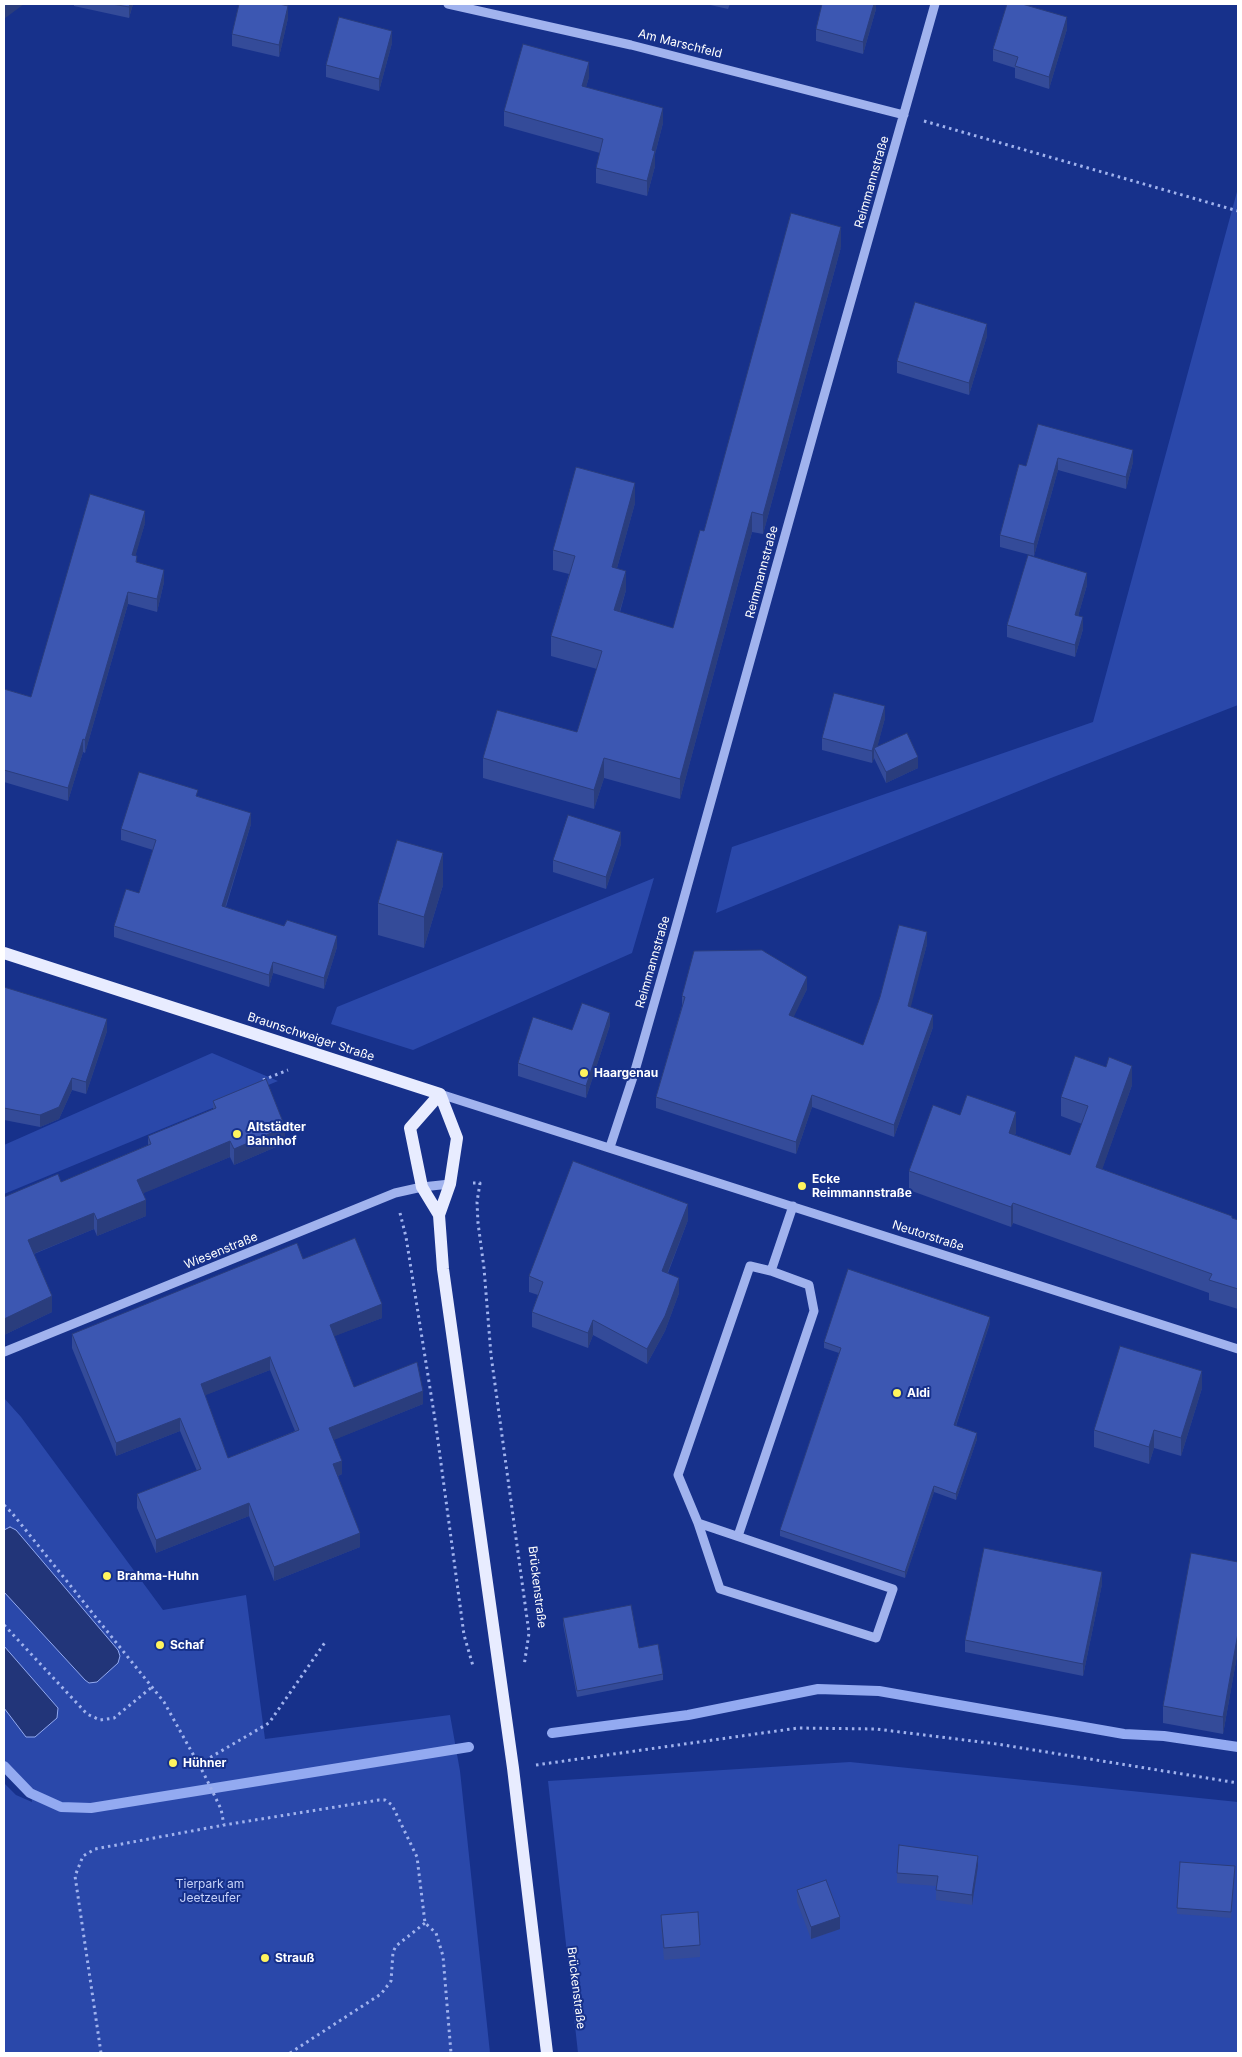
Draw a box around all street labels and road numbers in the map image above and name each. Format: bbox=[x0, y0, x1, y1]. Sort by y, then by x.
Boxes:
street label: Am Marschfeld bbox=[637, 27, 723, 61]
street label: Reimmannstraße bbox=[852, 134, 892, 230]
street label: Reimmannstraße bbox=[743, 524, 781, 620]
street label: Reimmannstraße bbox=[633, 914, 673, 1010]
street label: Braunschweiger Straße bbox=[246, 1010, 376, 1064]
street label: Neutorstraße bbox=[890, 1218, 966, 1254]
street label: Wiesenstraße bbox=[182, 1230, 260, 1272]
street label: Brückenstraße bbox=[525, 1545, 549, 1629]
street label: Brückenstraße bbox=[564, 1946, 588, 2030]

